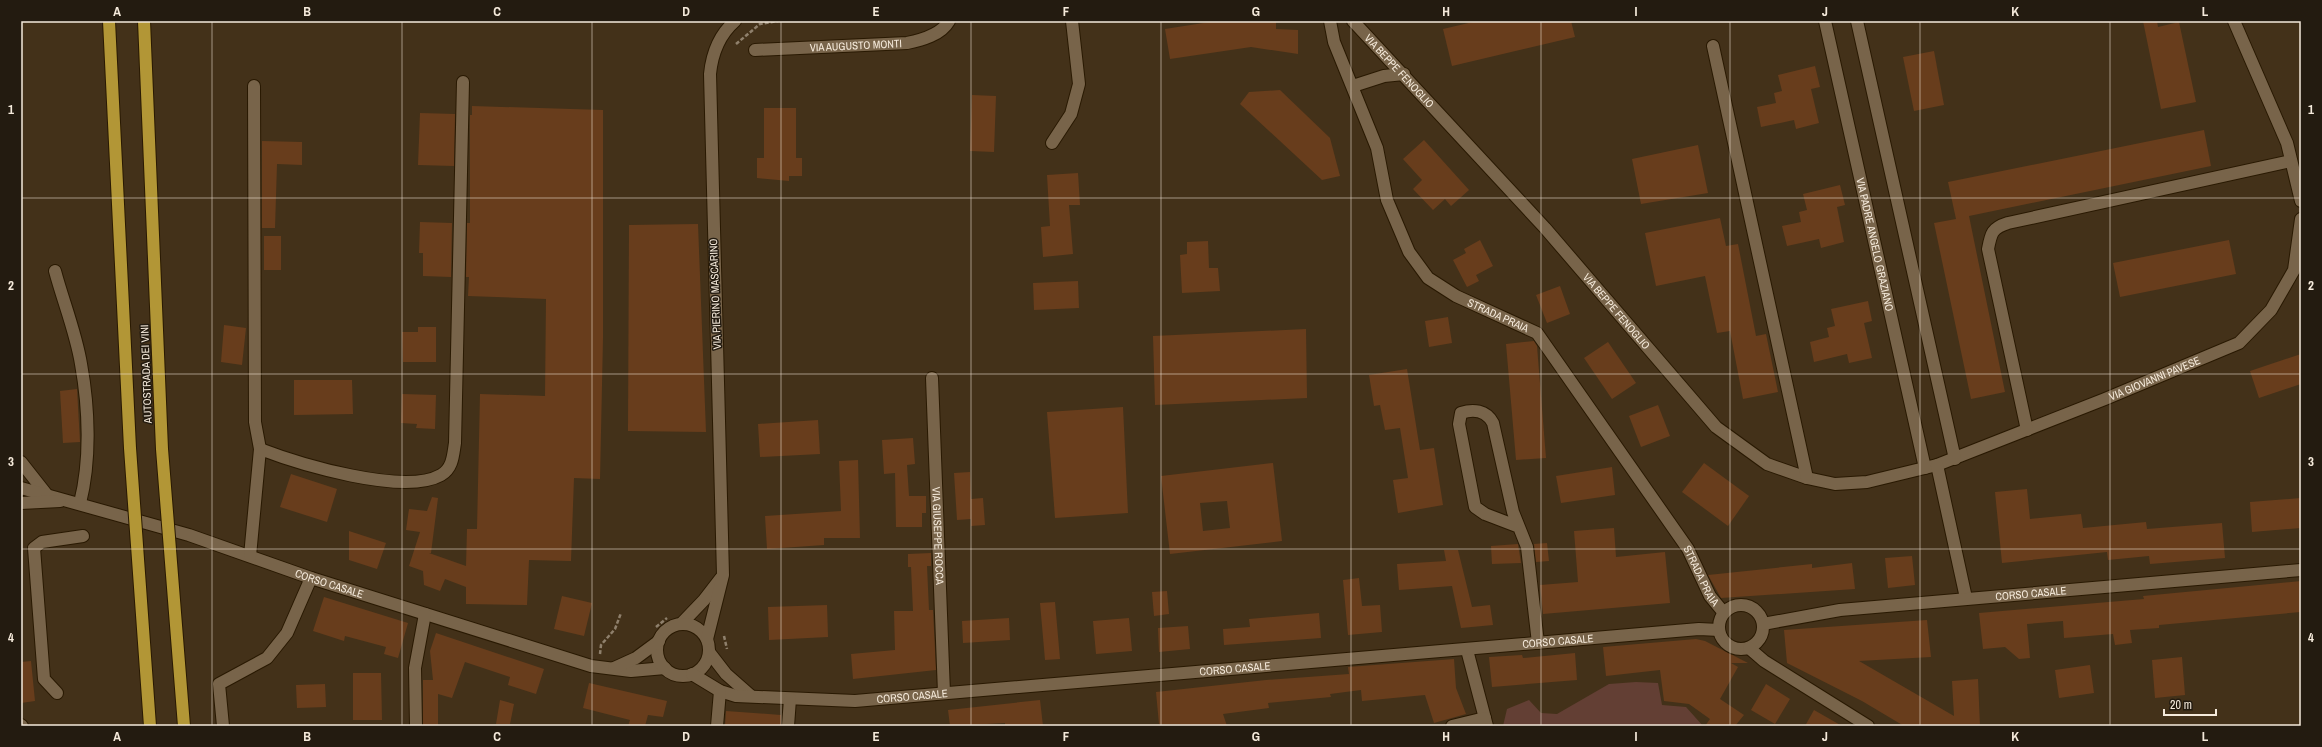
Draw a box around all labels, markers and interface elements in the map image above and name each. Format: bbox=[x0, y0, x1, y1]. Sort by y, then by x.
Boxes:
text: A bbox=[113, 3, 121, 20]
text: B bbox=[303, 3, 311, 20]
text: C bbox=[493, 3, 501, 20]
text: D bbox=[682, 3, 690, 20]
text: E bbox=[872, 3, 880, 20]
text: F bbox=[1063, 3, 1070, 20]
text: G bbox=[1252, 3, 1260, 20]
text: H bbox=[1442, 3, 1450, 20]
text: I bbox=[1635, 3, 1638, 20]
text: J bbox=[1822, 3, 1828, 20]
text: K bbox=[2011, 3, 2019, 20]
text: L bbox=[2202, 3, 2209, 20]
street label: VIA BEPPE FENOGLIO bbox=[1361, 31, 1437, 111]
street label: VIA AUGUSTO MONTI bbox=[810, 36, 902, 54]
text: 1 bbox=[8, 101, 14, 118]
text: 1 bbox=[2308, 101, 2314, 118]
street label: VIA PADRE ANGELO GRAZIANO bbox=[1853, 176, 1897, 313]
street label: VIA PIERINO MASCARINO bbox=[706, 238, 724, 350]
street label: VIA BEPPE FENOGLIO bbox=[1580, 270, 1653, 352]
text: 2 bbox=[8, 277, 14, 294]
text: 2 bbox=[2308, 277, 2314, 294]
street label: STRADA PRAIA bbox=[1465, 295, 1532, 336]
street label: AUTOSTRADA DEI VINI bbox=[137, 324, 155, 425]
street label: VIA GIOVANNI PAVESE bbox=[2107, 353, 2202, 404]
text: 3 bbox=[8, 453, 14, 470]
text: 3 bbox=[2308, 453, 2314, 470]
street label: VIA GIUSEPPE ROCCA bbox=[929, 487, 947, 586]
street label: STRADA PRAIA bbox=[1680, 542, 1723, 609]
street label: CORSO CASALE bbox=[293, 566, 365, 601]
street label: CORSO CASALE bbox=[1995, 583, 2067, 603]
text: 4 bbox=[8, 629, 14, 646]
text: 4 bbox=[2308, 629, 2314, 646]
street label: CORSO CASALE bbox=[1522, 631, 1594, 651]
street label: CORSO CASALE bbox=[1199, 659, 1271, 679]
street label: CORSO CASALE bbox=[876, 686, 948, 706]
scale bar bbox=[2164, 691, 2216, 717]
text: 20 m bbox=[2170, 697, 2192, 713]
text: A bbox=[113, 728, 121, 745]
text: B bbox=[303, 728, 311, 745]
text: C bbox=[493, 728, 501, 745]
text: D bbox=[682, 728, 690, 745]
text: E bbox=[872, 728, 880, 745]
text: F bbox=[1063, 728, 1070, 745]
text: G bbox=[1252, 728, 1260, 745]
text: H bbox=[1442, 728, 1450, 745]
text: I bbox=[1635, 728, 1638, 745]
text: J bbox=[1822, 728, 1828, 745]
text: K bbox=[2011, 728, 2019, 745]
text: L bbox=[2202, 728, 2209, 745]

